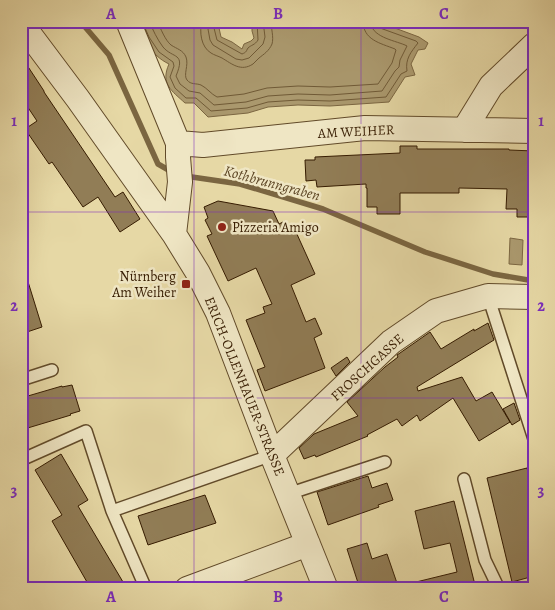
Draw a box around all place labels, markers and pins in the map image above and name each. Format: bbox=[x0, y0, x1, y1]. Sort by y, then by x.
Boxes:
place label: Pizzeria Amigo bbox=[232, 218, 319, 237]
marker: Pizzeria Amigo bbox=[216, 221, 228, 233]
place label: Nürnberg Am Weiher bbox=[111, 267, 177, 302]
marker: Nürnberg Am Weiher bbox=[180, 278, 192, 290]

